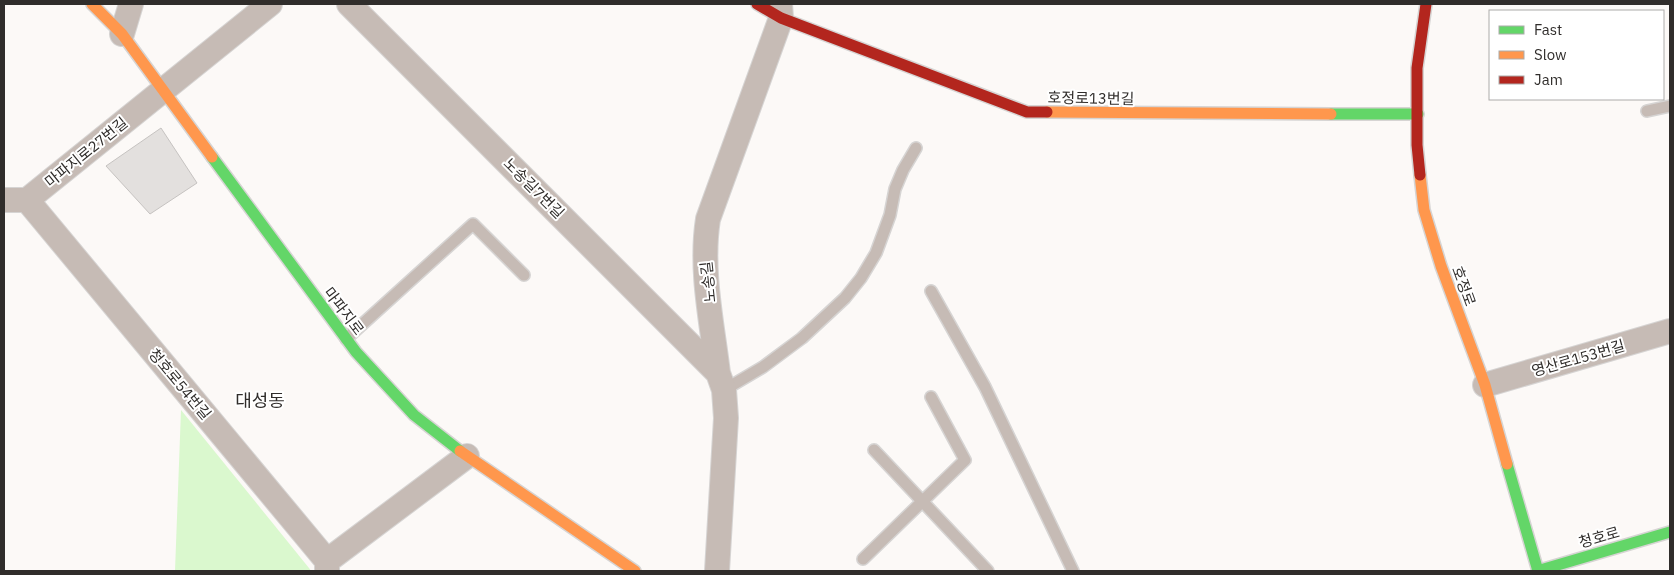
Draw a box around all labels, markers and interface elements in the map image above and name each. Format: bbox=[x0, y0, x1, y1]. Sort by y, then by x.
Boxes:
legend bbox=[1489, 10, 1664, 100]
text: Fast bbox=[1534, 20, 1562, 39]
text: Slow bbox=[1534, 45, 1567, 64]
text: Jam bbox=[1534, 70, 1563, 89]
street label: 호정로13번길 bbox=[1047, 88, 1135, 108]
street label: 마파지로27번길 bbox=[41, 113, 131, 191]
street label: 노송길7번길 bbox=[500, 154, 568, 222]
street label: 노송길 bbox=[696, 260, 720, 304]
street label: 호정로 bbox=[1448, 263, 1480, 309]
street label: 마파지로 bbox=[320, 283, 368, 339]
street label: 영산로153번길 bbox=[1529, 336, 1627, 380]
street label: 청호로54번길 bbox=[145, 345, 215, 423]
district label: 대성동 bbox=[235, 389, 285, 412]
street label: 청호로 bbox=[1576, 522, 1622, 552]

